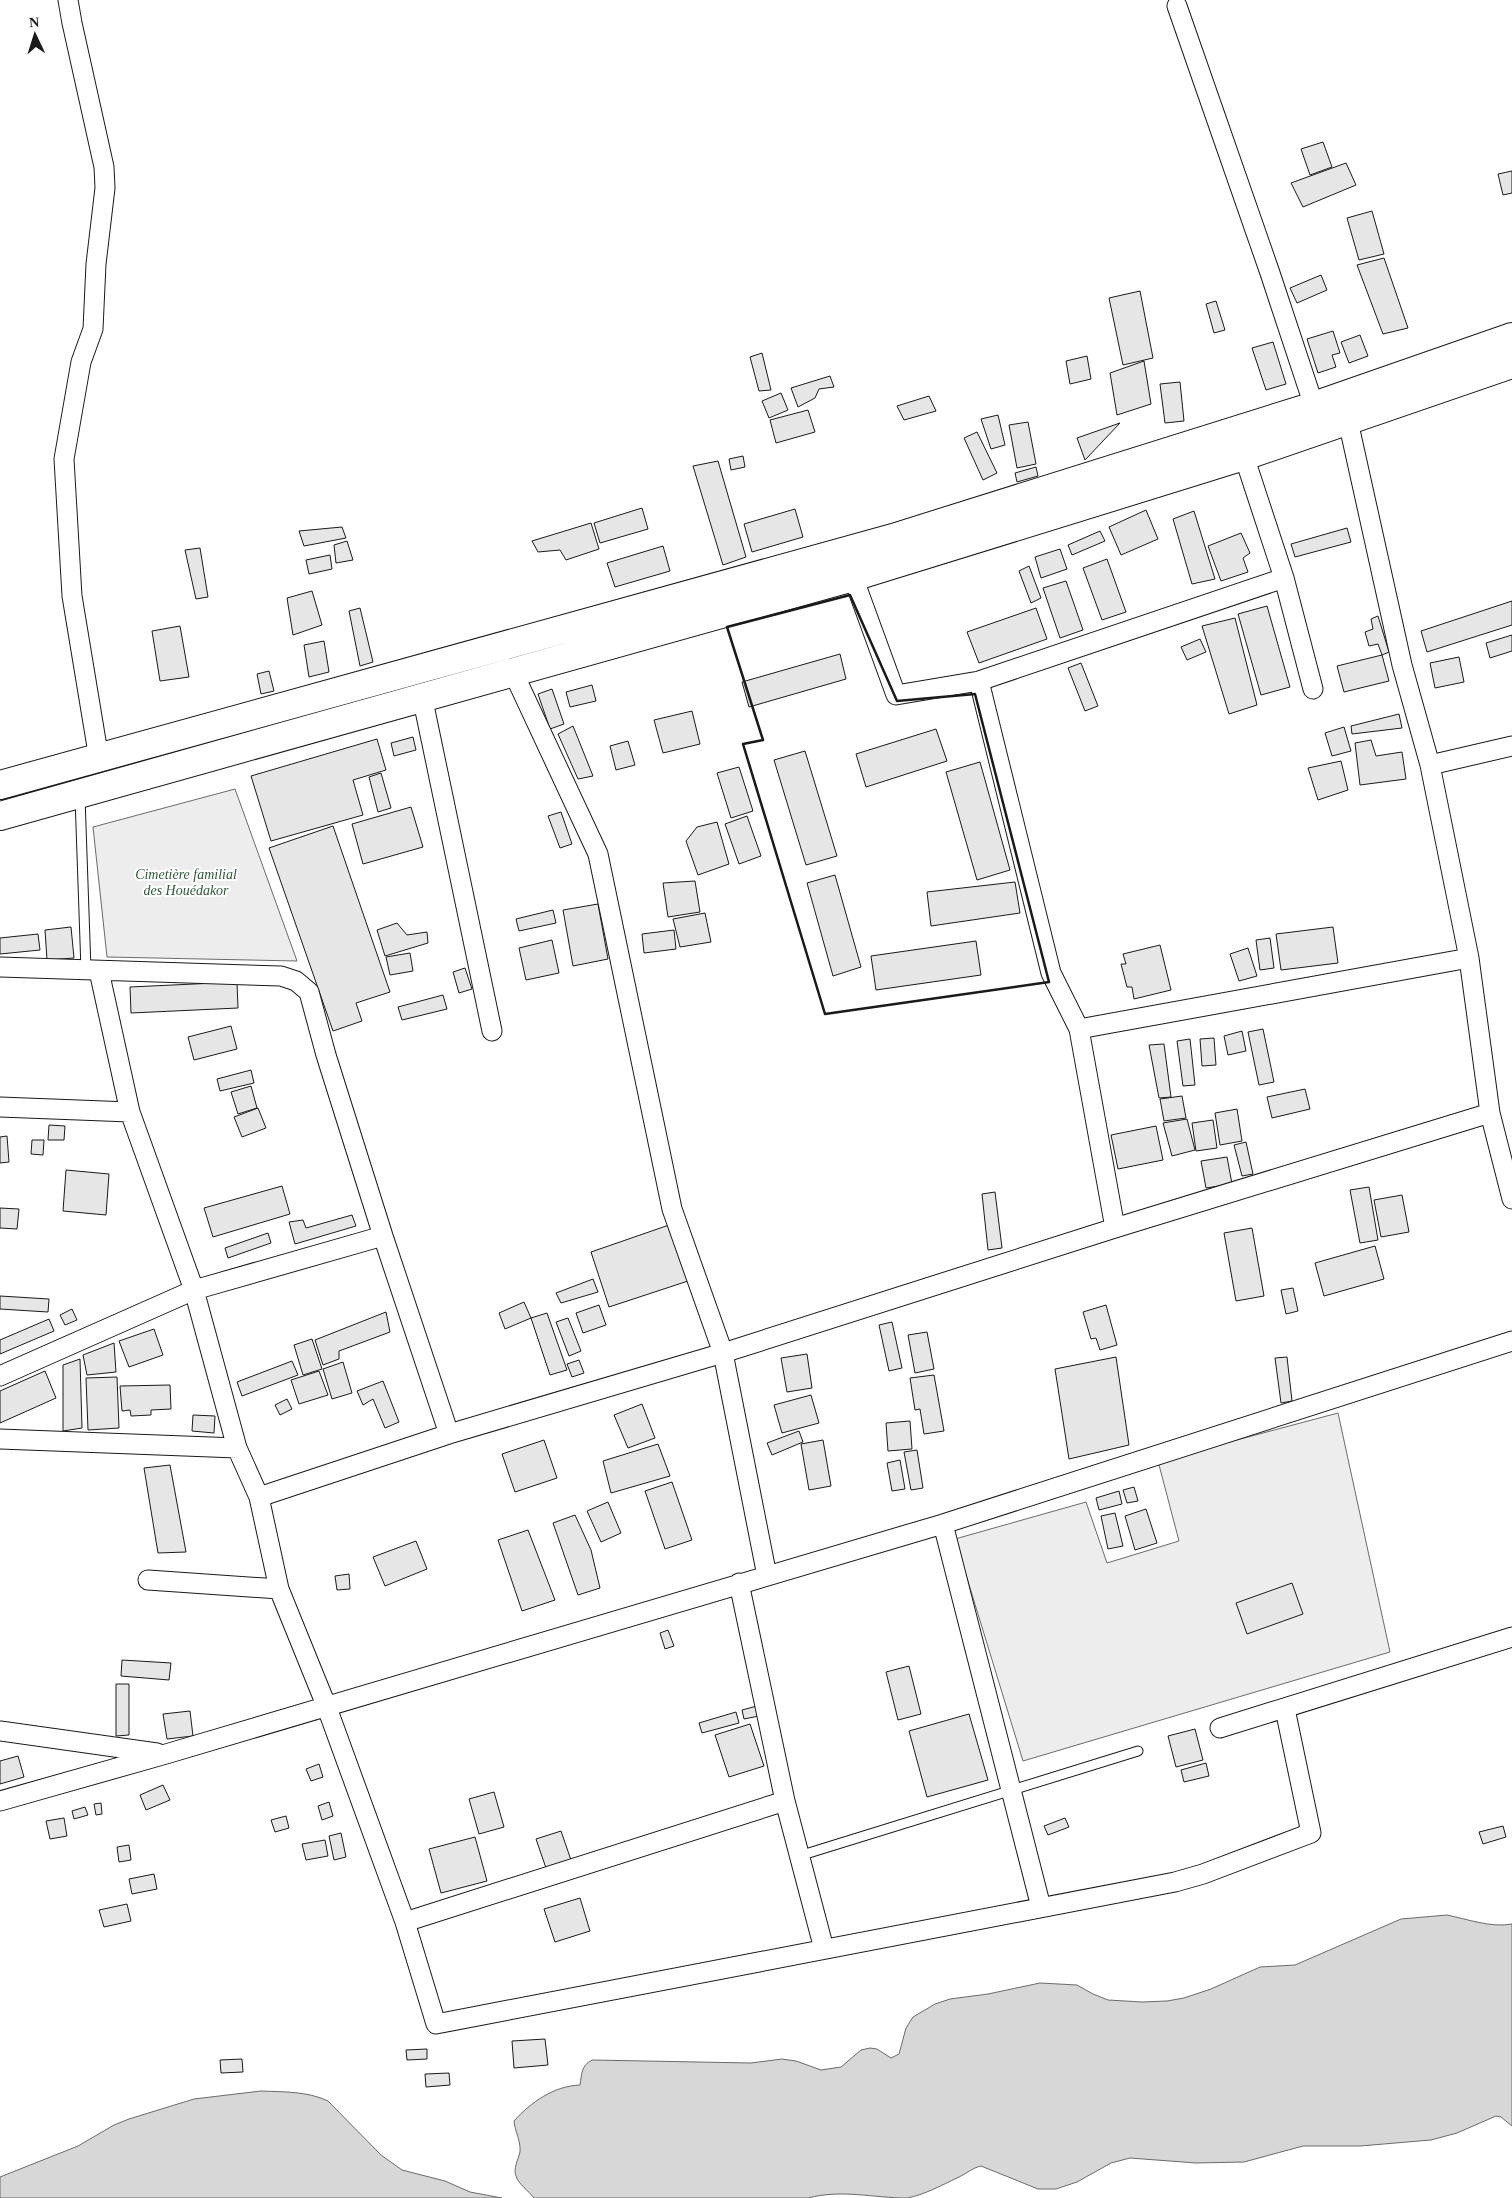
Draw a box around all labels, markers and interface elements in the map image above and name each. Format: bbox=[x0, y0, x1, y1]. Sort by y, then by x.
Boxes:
north arrow bbox=[10, 10, 60, 60]
text: N bbox=[29, 15, 40, 30]
park label: Cimetière familial des Houédakor bbox=[135, 867, 237, 898]

